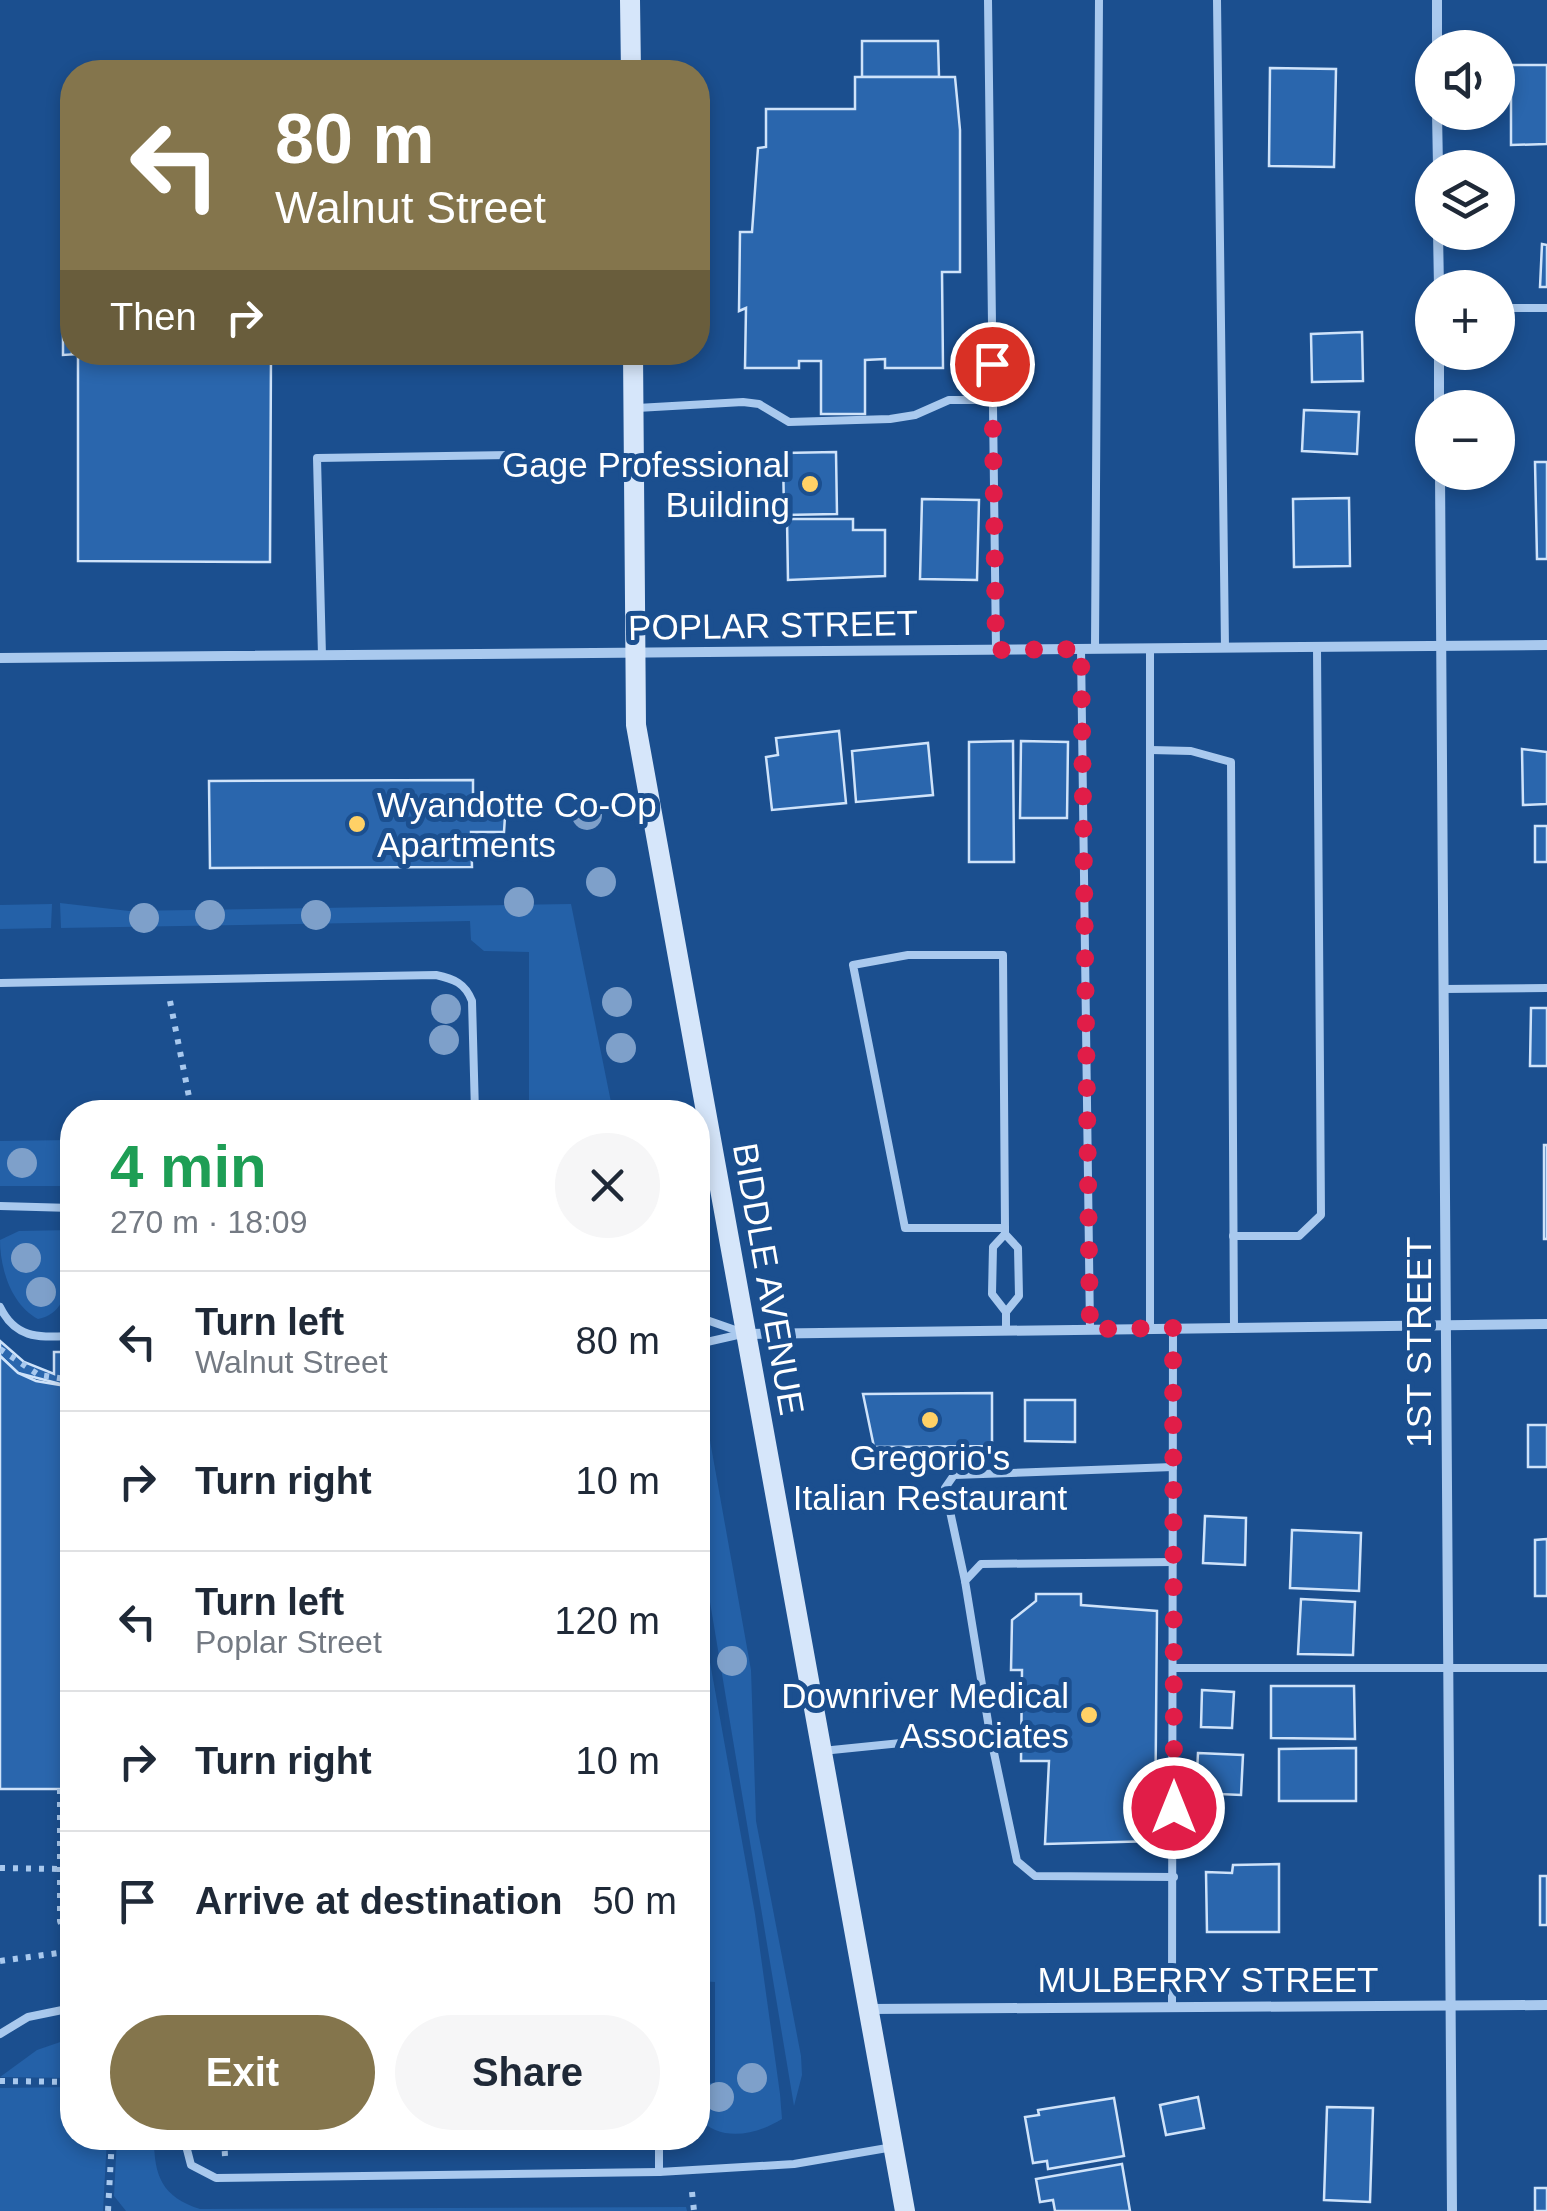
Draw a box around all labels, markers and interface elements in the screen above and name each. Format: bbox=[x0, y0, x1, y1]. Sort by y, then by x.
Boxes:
map controls bbox=[1415, 30, 1515, 490]
button: sound bbox=[1415, 30, 1515, 130]
icon: left bbox=[110, 100, 240, 230]
text: 80 m bbox=[275, 100, 435, 178]
button: layers bbox=[1415, 150, 1515, 250]
text: Walnut Street bbox=[275, 182, 546, 233]
button: + bbox=[1415, 270, 1515, 370]
icon: right bbox=[217, 290, 272, 345]
text: Then bbox=[110, 296, 197, 338]
pin bbox=[950, 322, 1035, 407]
icon: arrive bbox=[965, 337, 1020, 392]
button: − bbox=[1415, 390, 1515, 490]
place label: Gage Professional Building bbox=[502, 445, 790, 524]
marker: Gage Professional Building bbox=[799, 473, 821, 495]
street label: POPLAR STREET bbox=[628, 603, 918, 647]
place label: Wyandotte Co-Op Apartments bbox=[377, 785, 657, 864]
marker: Wyandotte Co-Op Apartments bbox=[346, 813, 368, 835]
text: 4 min bbox=[110, 1133, 267, 1200]
button: close bbox=[555, 1133, 660, 1238]
street label: BIDDLE AVENUE bbox=[726, 1140, 812, 1418]
text: 270 m · 18:09 bbox=[110, 1204, 307, 1240]
street label: 1ST STREET bbox=[1399, 1236, 1438, 1448]
text: Turn left bbox=[195, 1301, 344, 1343]
icon: left bbox=[110, 1314, 165, 1369]
text: 80 m bbox=[576, 1320, 660, 1362]
text: Walnut Street bbox=[195, 1344, 388, 1380]
marker: Gregorio's Italian Restaurant bbox=[919, 1409, 941, 1431]
place label: Gregorio's Italian Restaurant bbox=[793, 1438, 1067, 1517]
icon: right bbox=[110, 1454, 165, 1509]
text: Turn right bbox=[195, 1460, 372, 1502]
text: 10 m bbox=[576, 1460, 660, 1502]
text: Turn left bbox=[195, 1581, 344, 1623]
icon: left bbox=[110, 1594, 165, 1649]
text: 120 m bbox=[554, 1600, 660, 1642]
text: Poplar Street bbox=[195, 1624, 382, 1660]
place label: Downriver Medical Associates bbox=[781, 1676, 1069, 1755]
marker: Downriver Medical Associates bbox=[1078, 1704, 1100, 1726]
icon: right bbox=[110, 1734, 165, 1789]
text: Turn right bbox=[195, 1740, 372, 1782]
text: 10 m bbox=[576, 1740, 660, 1782]
position arrow bbox=[1122, 1756, 1226, 1860]
icon: arrive bbox=[110, 1874, 165, 1929]
text: Arrive at destination bbox=[195, 1880, 562, 1922]
text: 50 m bbox=[592, 1880, 677, 1922]
street label: MULBERRY STREET bbox=[1037, 1960, 1379, 1999]
button: Exit bbox=[110, 2015, 375, 2130]
button: Share bbox=[395, 2015, 660, 2130]

